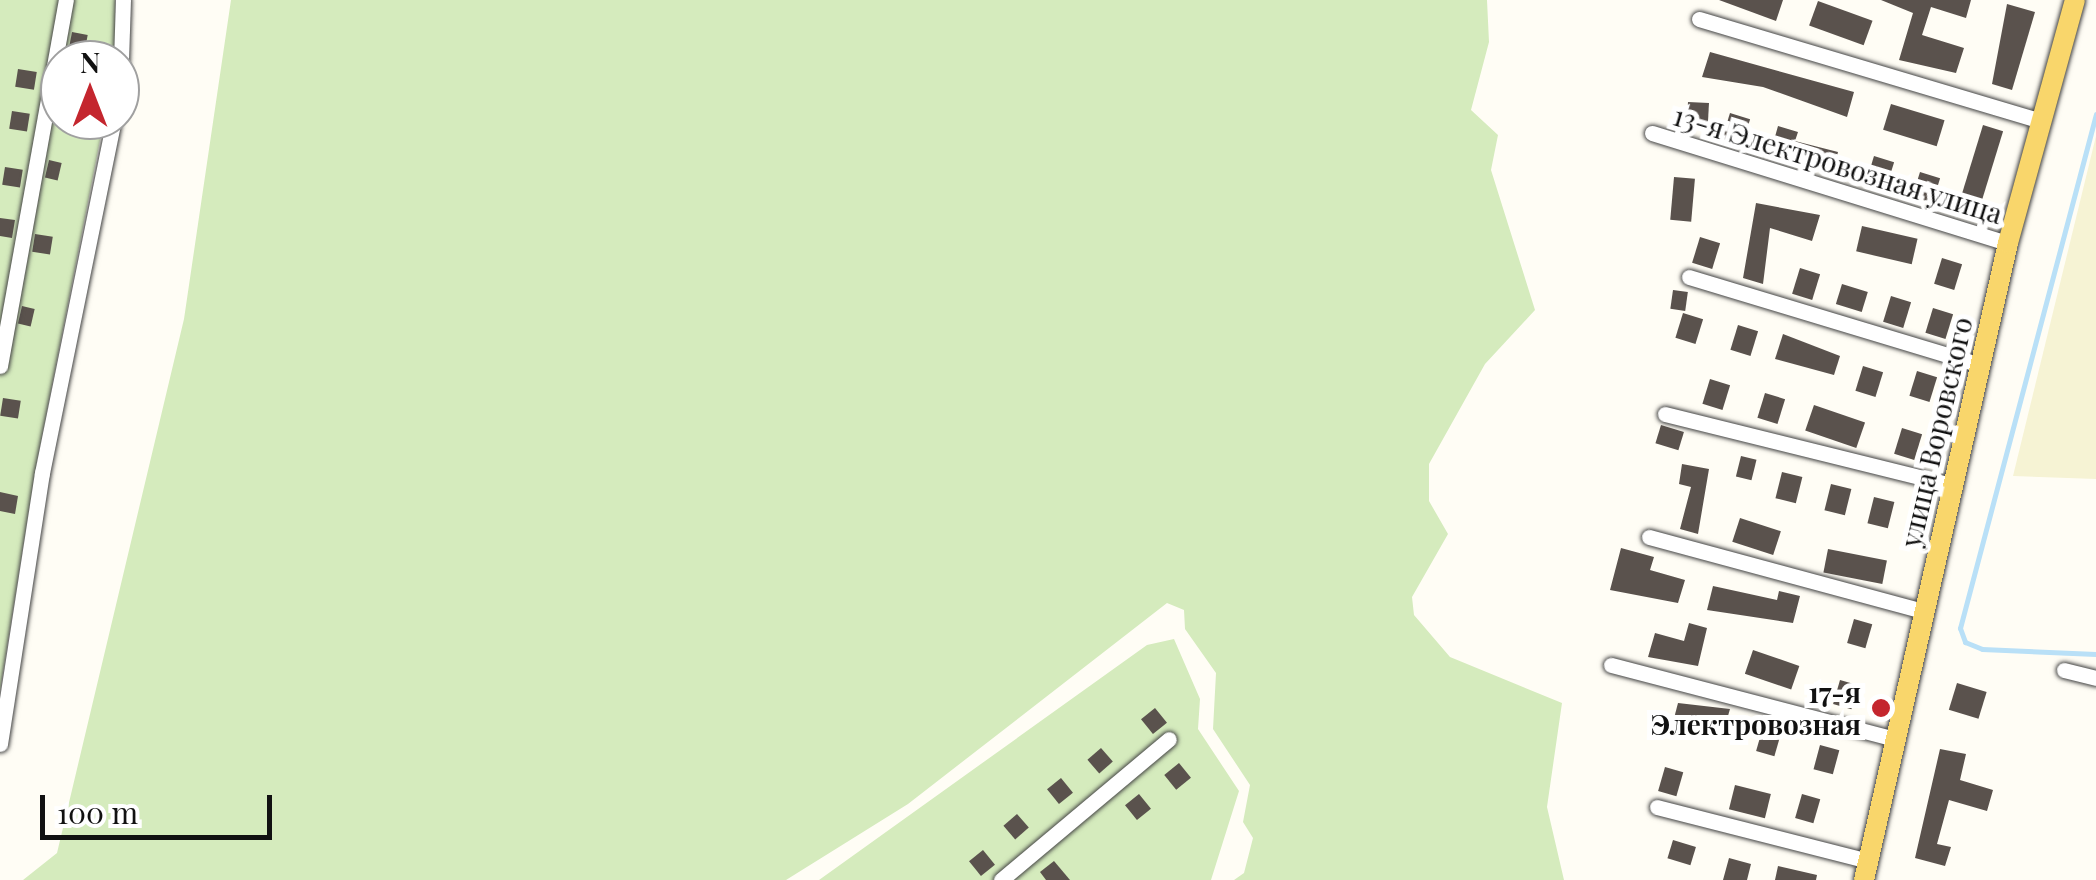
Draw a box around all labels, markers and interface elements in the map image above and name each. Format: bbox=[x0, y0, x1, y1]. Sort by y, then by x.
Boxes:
north arrow bbox=[40, 40, 140, 140]
text: N bbox=[80, 43, 100, 80]
street label: 13-я Электровозная улица bbox=[1670, 98, 2006, 230]
street label: улица Воровского bbox=[1893, 314, 1979, 550]
place label: 17-я Электровозная bbox=[1651, 675, 1861, 741]
marker: 17-я Электровозная bbox=[1870, 697, 1892, 719]
scale bar bbox=[45, 775, 278, 837]
text: 100 m bbox=[57, 792, 138, 832]

